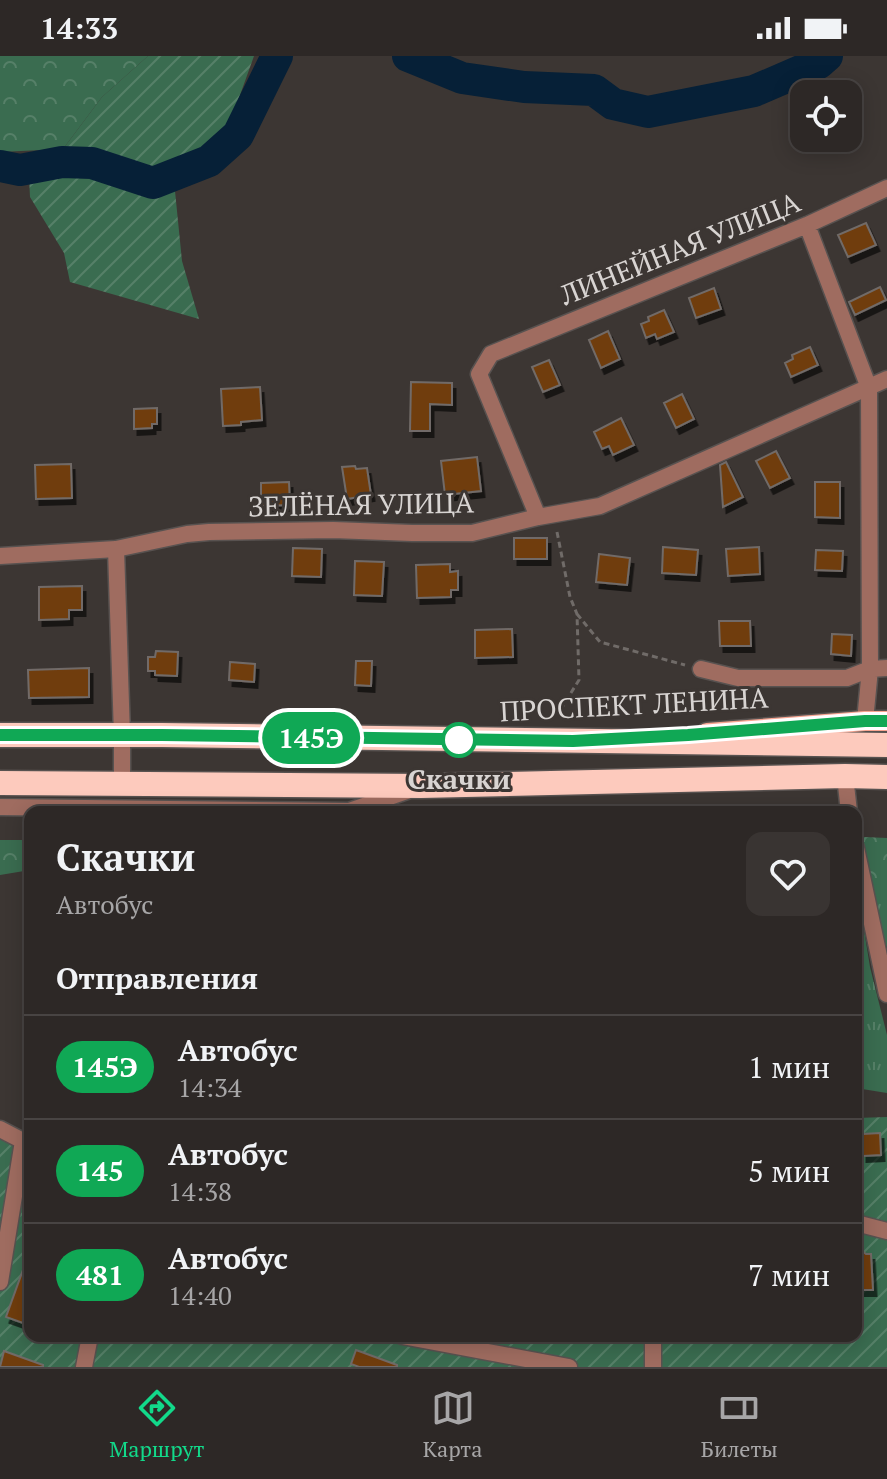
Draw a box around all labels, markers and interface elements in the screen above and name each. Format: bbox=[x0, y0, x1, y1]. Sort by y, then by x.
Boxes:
text: 14:33 bbox=[40, 8, 118, 48]
map controls bbox=[790, 80, 862, 152]
button: locate bbox=[790, 80, 862, 152]
street label: ЛИНЕЙНАЯ УЛИЦА bbox=[553, 183, 806, 313]
street label: ЗЕЛЁНАЯ УЛИЦА bbox=[248, 484, 475, 524]
street label: ПРОСПЕКТ ЛЕНИНА bbox=[499, 678, 770, 730]
line badge: 145Э bbox=[255, 712, 367, 764]
text: 145Э bbox=[278, 719, 344, 756]
marker: Скачки bbox=[442, 723, 476, 757]
place label: Скачки bbox=[408, 760, 510, 797]
text: Скачки bbox=[56, 832, 195, 882]
button: heart bbox=[746, 832, 830, 916]
text: Автобус bbox=[56, 887, 153, 921]
text: Отправления bbox=[56, 958, 258, 998]
text: Автобус bbox=[178, 1030, 298, 1070]
text: 1 мин bbox=[748, 1047, 830, 1087]
text: 145Э bbox=[72, 1048, 138, 1085]
text: 14:34 bbox=[178, 1070, 242, 1104]
text: Автобус bbox=[168, 1134, 288, 1174]
text: 5 мин bbox=[748, 1151, 830, 1191]
text: 145 bbox=[76, 1152, 124, 1189]
text: 14:38 bbox=[168, 1174, 232, 1208]
text: Автобус bbox=[168, 1238, 288, 1278]
text: 7 мин bbox=[748, 1255, 830, 1295]
text: 481 bbox=[76, 1256, 124, 1293]
text: 14:40 bbox=[168, 1278, 232, 1312]
tab: Маршрут bbox=[109, 1386, 204, 1463]
tab: Карта bbox=[423, 1386, 482, 1463]
tab: Билеты bbox=[701, 1386, 778, 1463]

